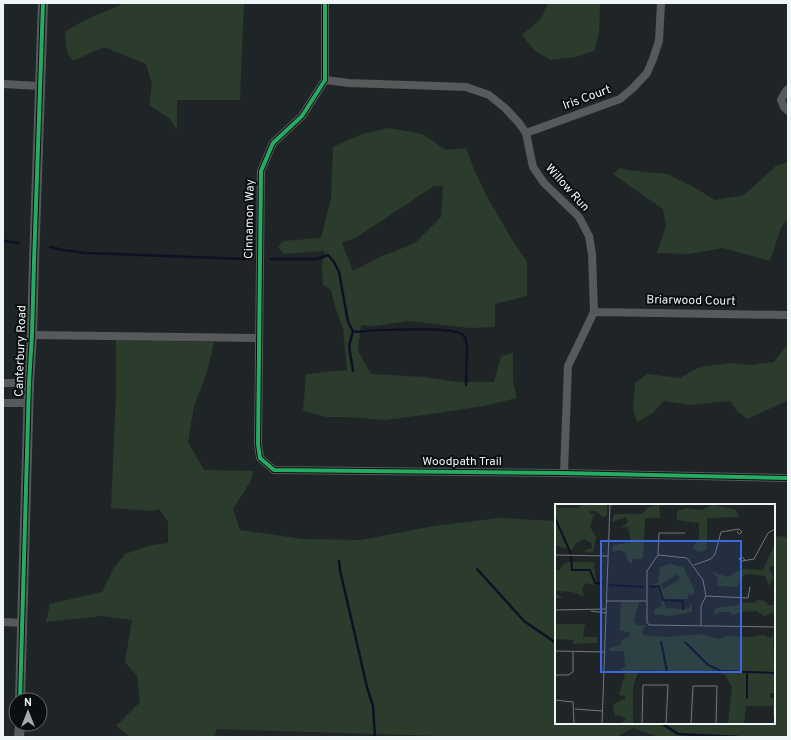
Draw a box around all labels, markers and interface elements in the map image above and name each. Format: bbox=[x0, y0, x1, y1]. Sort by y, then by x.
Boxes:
street label: Iris Court bbox=[561, 82, 613, 114]
street label: Willow Run bbox=[541, 161, 593, 215]
street label: Cinnamon Way bbox=[241, 179, 259, 259]
street label: Briarwood Court bbox=[646, 292, 736, 310]
street label: Canterbury Road bbox=[11, 305, 31, 397]
street label: Woodpath Trail bbox=[422, 454, 502, 470]
inset map bbox=[555, 504, 775, 724]
north arrow bbox=[8, 692, 48, 732]
text: N bbox=[24, 696, 32, 710]

